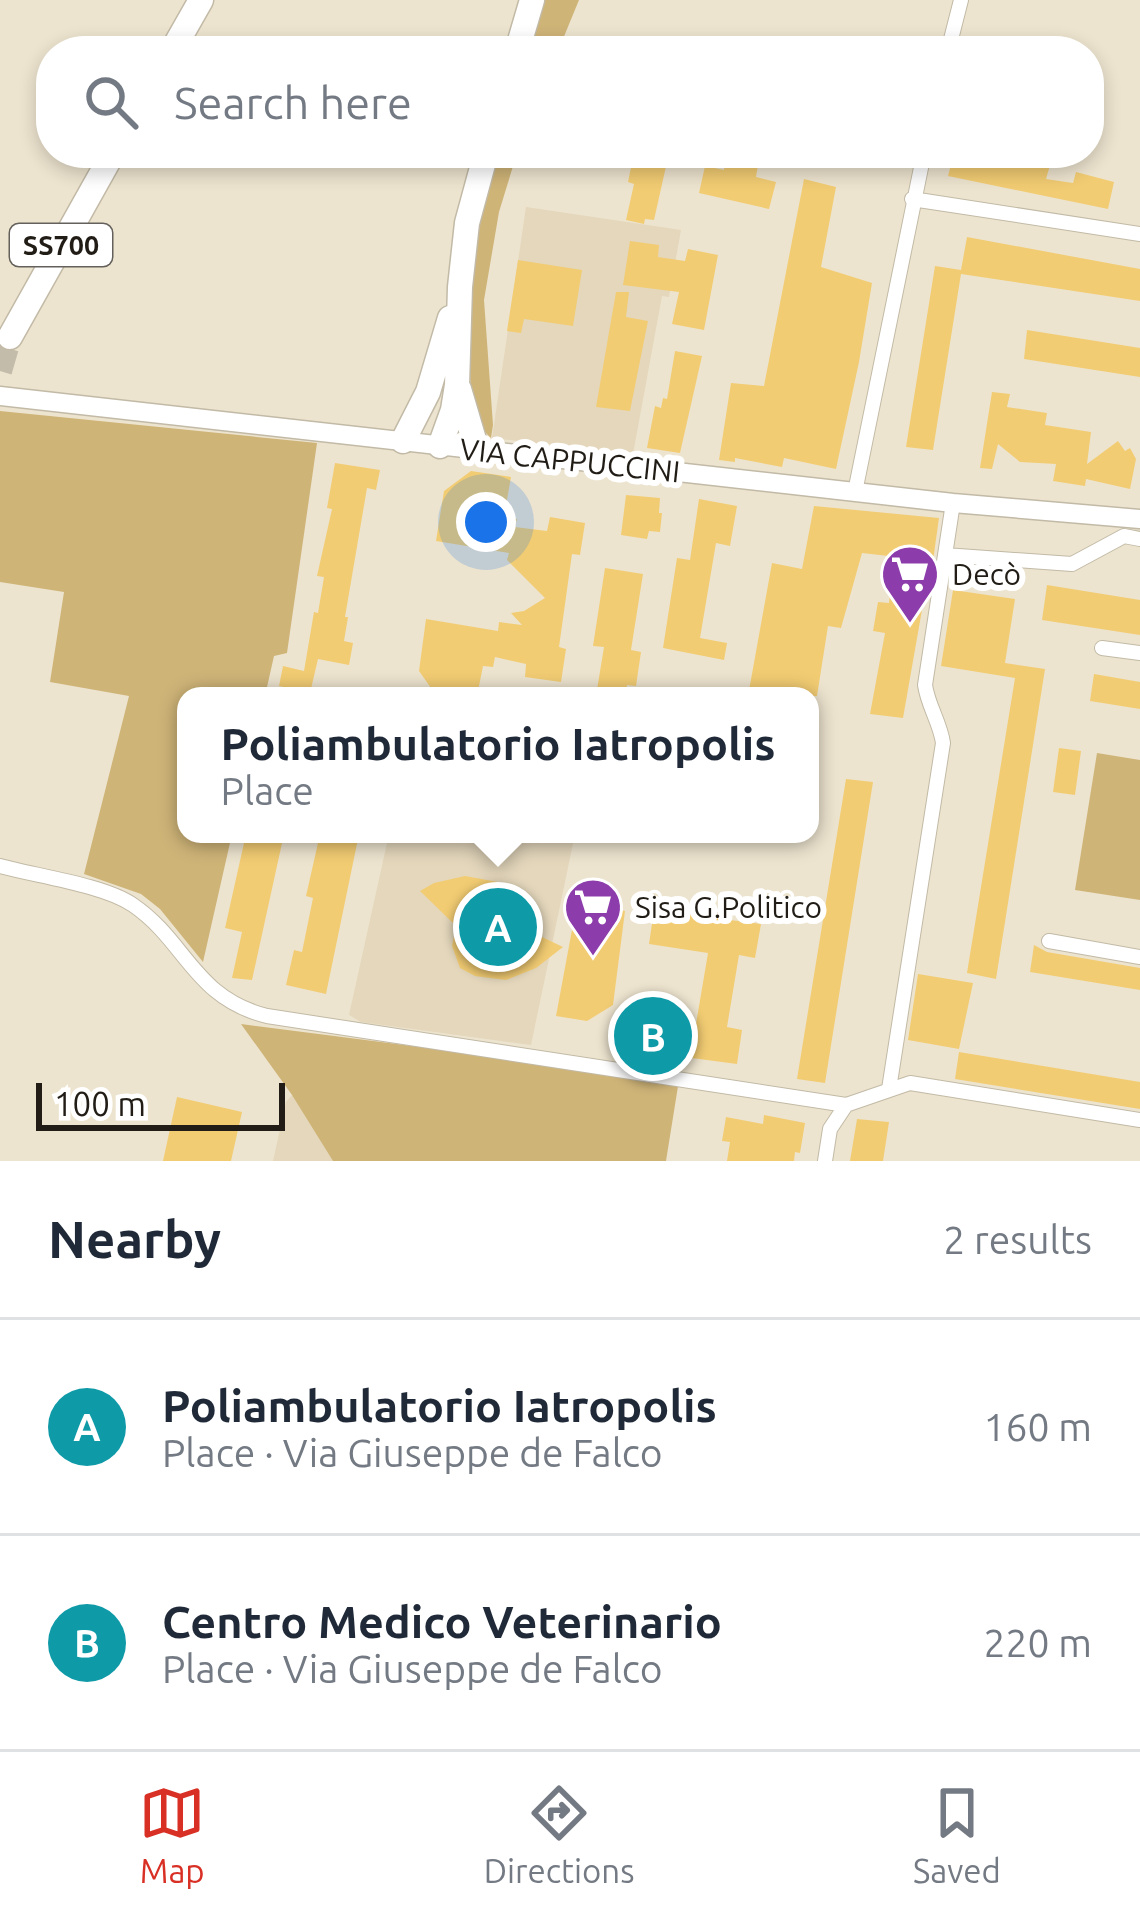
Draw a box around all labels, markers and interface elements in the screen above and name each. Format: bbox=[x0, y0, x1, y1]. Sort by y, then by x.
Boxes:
search box bbox=[36, 36, 1104, 168]
icon: search bbox=[78, 69, 144, 135]
text: Search here bbox=[174, 77, 412, 128]
road number: SS700 bbox=[10, 224, 112, 266]
street label: VIA CAPPUCCINI bbox=[458, 432, 682, 488]
your location bbox=[456, 492, 516, 552]
supermarket icon: Decò bbox=[879, 543, 941, 625]
place label: Decò bbox=[952, 557, 1021, 591]
popup bbox=[177, 687, 819, 843]
text: Poliambulatorio Iatropolis bbox=[221, 718, 775, 769]
text: Place bbox=[221, 769, 314, 812]
supermarket icon: Sisa G.Politico bbox=[562, 876, 624, 958]
pin: A bbox=[459, 882, 537, 972]
place label: Sisa G.Politico bbox=[635, 890, 822, 924]
pin: B bbox=[614, 991, 692, 1081]
scale bar bbox=[36, 1077, 285, 1130]
text: 100 m bbox=[54, 1085, 146, 1122]
text: Nearby bbox=[48, 1210, 221, 1268]
text: 2 results bbox=[943, 1218, 1092, 1261]
text: Poliambulatorio Iatropolis bbox=[162, 1380, 717, 1431]
text: A bbox=[73, 1405, 101, 1448]
text: 160 m bbox=[983, 1405, 1092, 1448]
text: Place · Via Giuseppe de Falco bbox=[162, 1431, 663, 1474]
text: Centro Medico Veterinario bbox=[162, 1596, 722, 1647]
text: B bbox=[74, 1621, 100, 1664]
text: 220 m bbox=[983, 1621, 1092, 1664]
text: Place · Via Giuseppe de Falco bbox=[162, 1647, 663, 1690]
tab: Map bbox=[139, 1780, 205, 1889]
tab: Directions bbox=[484, 1780, 634, 1889]
tab: Saved bbox=[913, 1780, 1001, 1889]

